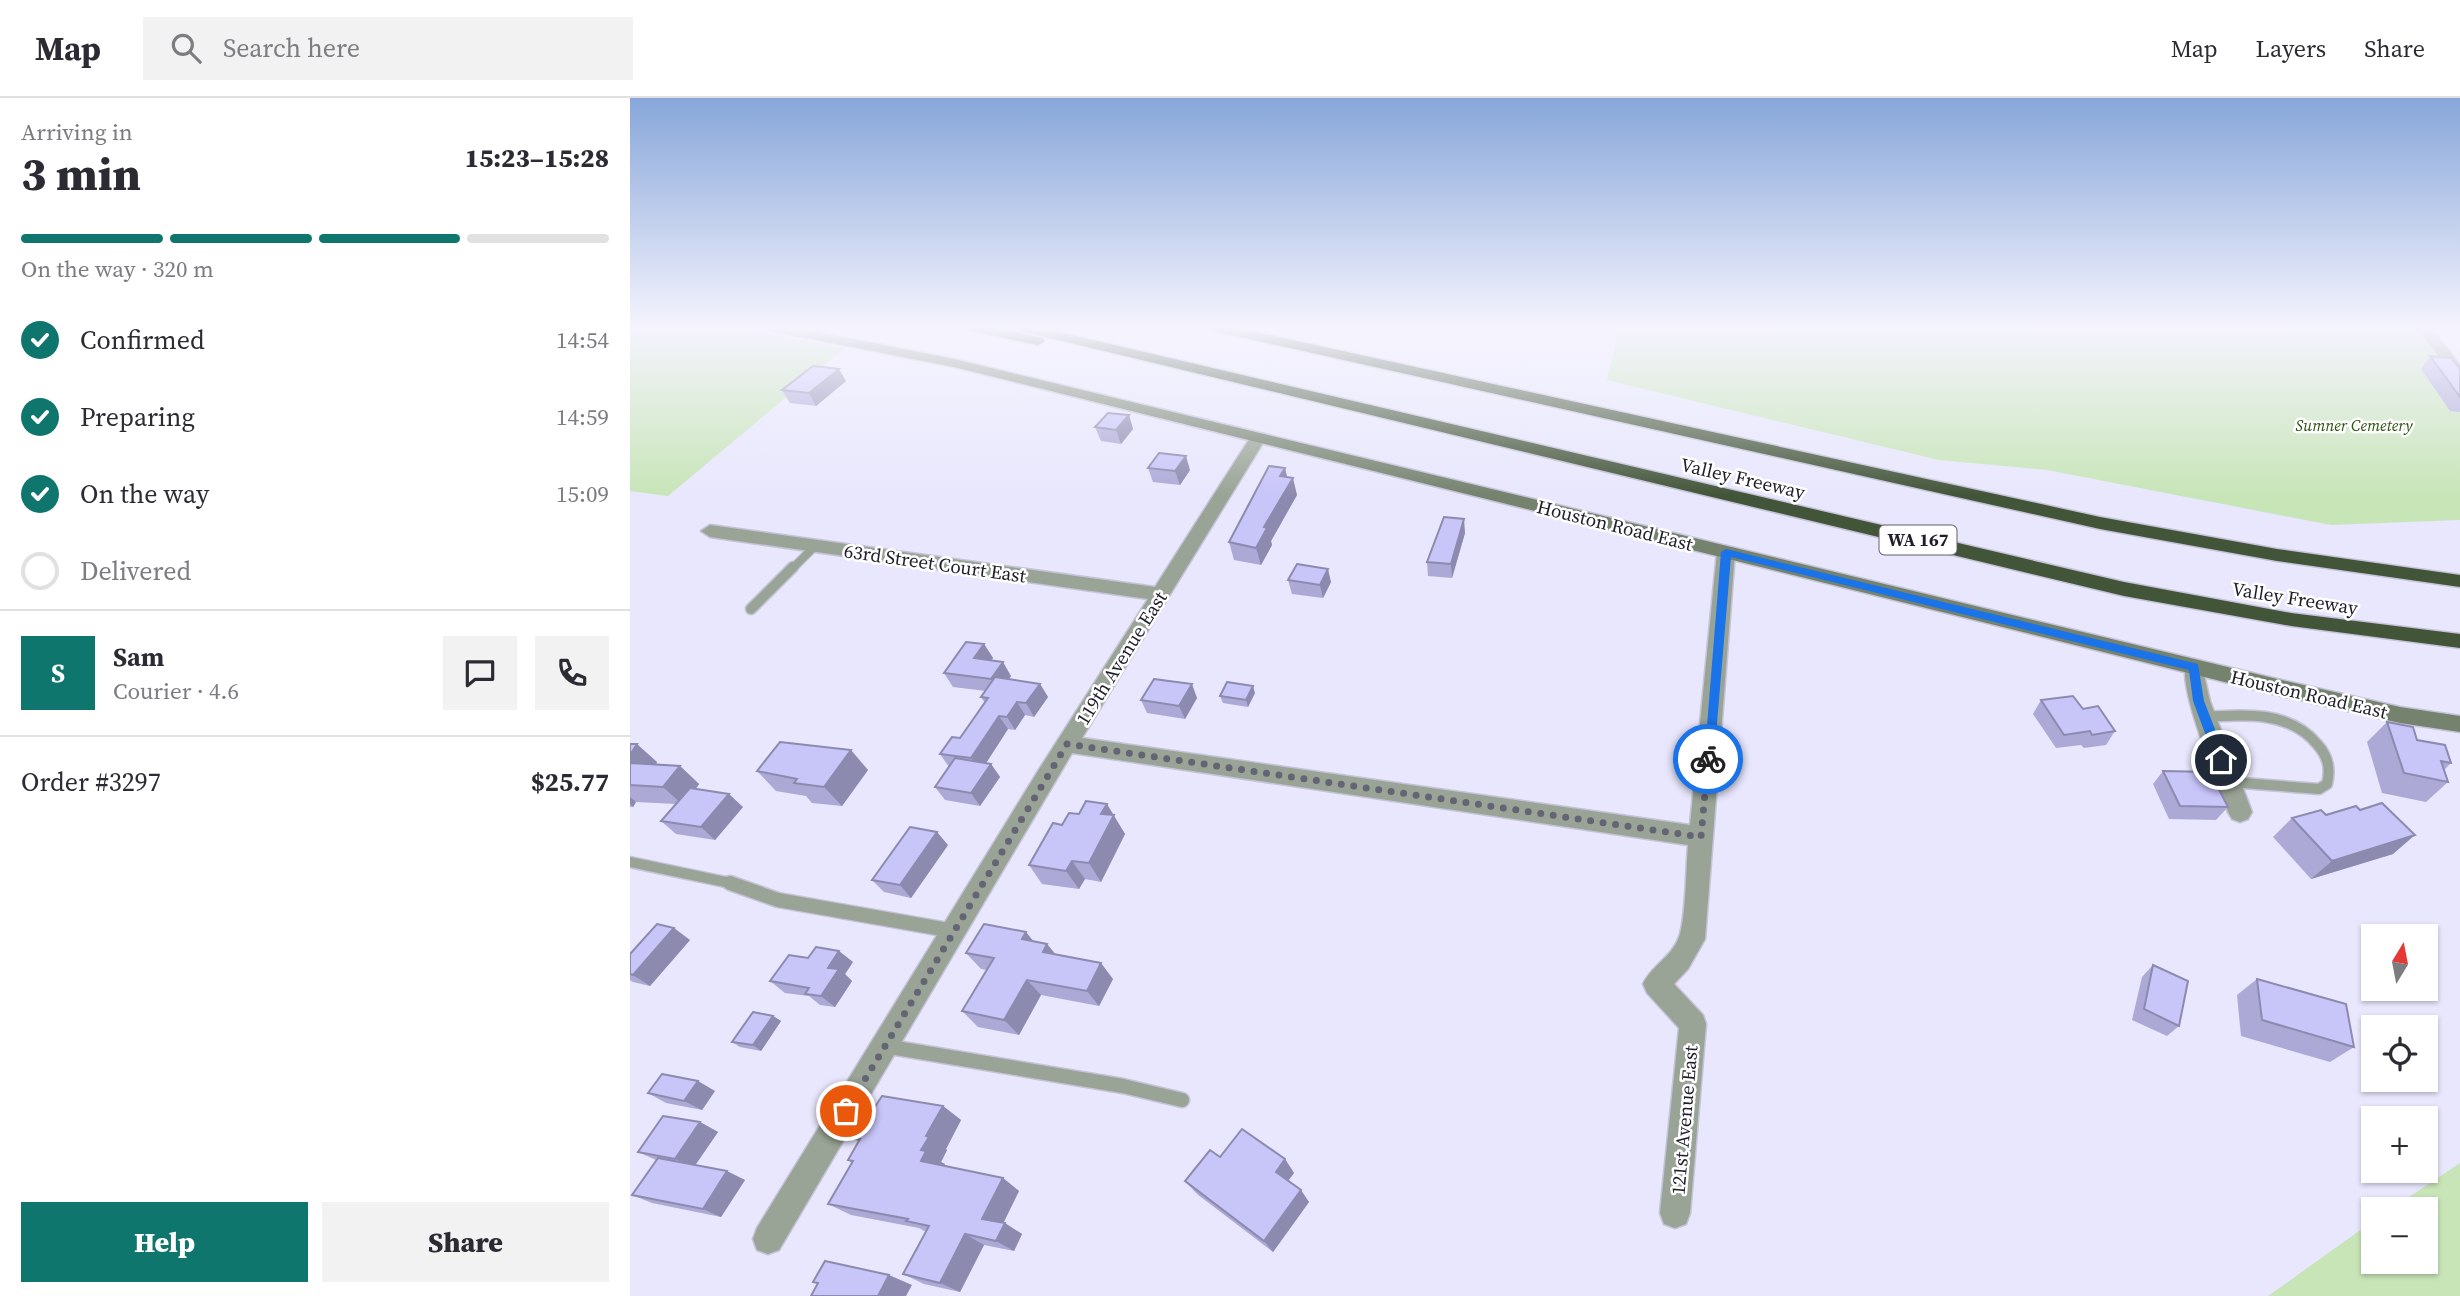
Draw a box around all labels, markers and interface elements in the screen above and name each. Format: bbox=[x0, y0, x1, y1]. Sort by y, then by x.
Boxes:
search box bbox=[143, 17, 633, 80]
text: Map bbox=[35, 26, 101, 71]
icon: search bbox=[167, 29, 205, 67]
text: Search here bbox=[223, 30, 360, 66]
text: Map bbox=[2171, 32, 2218, 65]
text: Layers bbox=[2256, 32, 2326, 65]
text: Share bbox=[2364, 32, 2425, 65]
text: Arriving in bbox=[21, 116, 133, 148]
text: 15:23–15:28 bbox=[465, 140, 609, 176]
text: 3 min bbox=[21, 142, 141, 205]
text: On the way · 320 m bbox=[21, 253, 214, 285]
icon: check bbox=[21, 321, 59, 359]
text: Confirmed bbox=[80, 322, 205, 358]
text: 14:54 bbox=[556, 324, 609, 356]
icon: check bbox=[21, 398, 59, 436]
text: Preparing bbox=[80, 399, 195, 435]
text: 14:59 bbox=[556, 401, 609, 433]
park label: Sumner Cemetery bbox=[2295, 414, 2413, 436]
street label: Valley Freeway bbox=[1678, 451, 1808, 505]
icon: check bbox=[21, 475, 59, 513]
text: On the way bbox=[80, 476, 209, 512]
text: 15:09 bbox=[556, 478, 609, 510]
street label: Houston Road East bbox=[1534, 493, 1696, 557]
road number: WA 167 bbox=[1880, 526, 1956, 555]
street label: 63rd Street Court East bbox=[842, 537, 1028, 589]
text: Delivered bbox=[80, 553, 191, 589]
street label: Valley Freeway bbox=[2230, 575, 2360, 621]
street label: 119th Avenue East bbox=[1069, 586, 1173, 730]
button: chat bbox=[443, 636, 517, 710]
button: phone bbox=[535, 636, 609, 710]
text: Sam bbox=[113, 639, 164, 675]
text: S bbox=[51, 655, 65, 691]
street label: Houston Road East bbox=[2228, 663, 2391, 725]
text: Courier · 4.6 bbox=[113, 675, 239, 707]
courier bbox=[1673, 724, 1743, 794]
pin bbox=[2191, 730, 2251, 790]
icon: bike bbox=[1689, 740, 1727, 778]
icon: home bbox=[2202, 741, 2240, 779]
text: Order #3297 bbox=[21, 764, 161, 800]
text: $25.77 bbox=[531, 764, 609, 800]
north arrow bbox=[2361, 924, 2438, 1001]
map controls bbox=[2361, 924, 2438, 1274]
button: locate bbox=[2361, 1015, 2438, 1092]
street label: 121st Avenue East bbox=[1665, 1043, 1704, 1196]
pin bbox=[816, 1081, 876, 1141]
icon: bag bbox=[827, 1092, 865, 1130]
button: + bbox=[2361, 1106, 2438, 1183]
button: − bbox=[2361, 1197, 2438, 1274]
button: Help bbox=[21, 1202, 308, 1282]
button: Share bbox=[322, 1202, 609, 1282]

